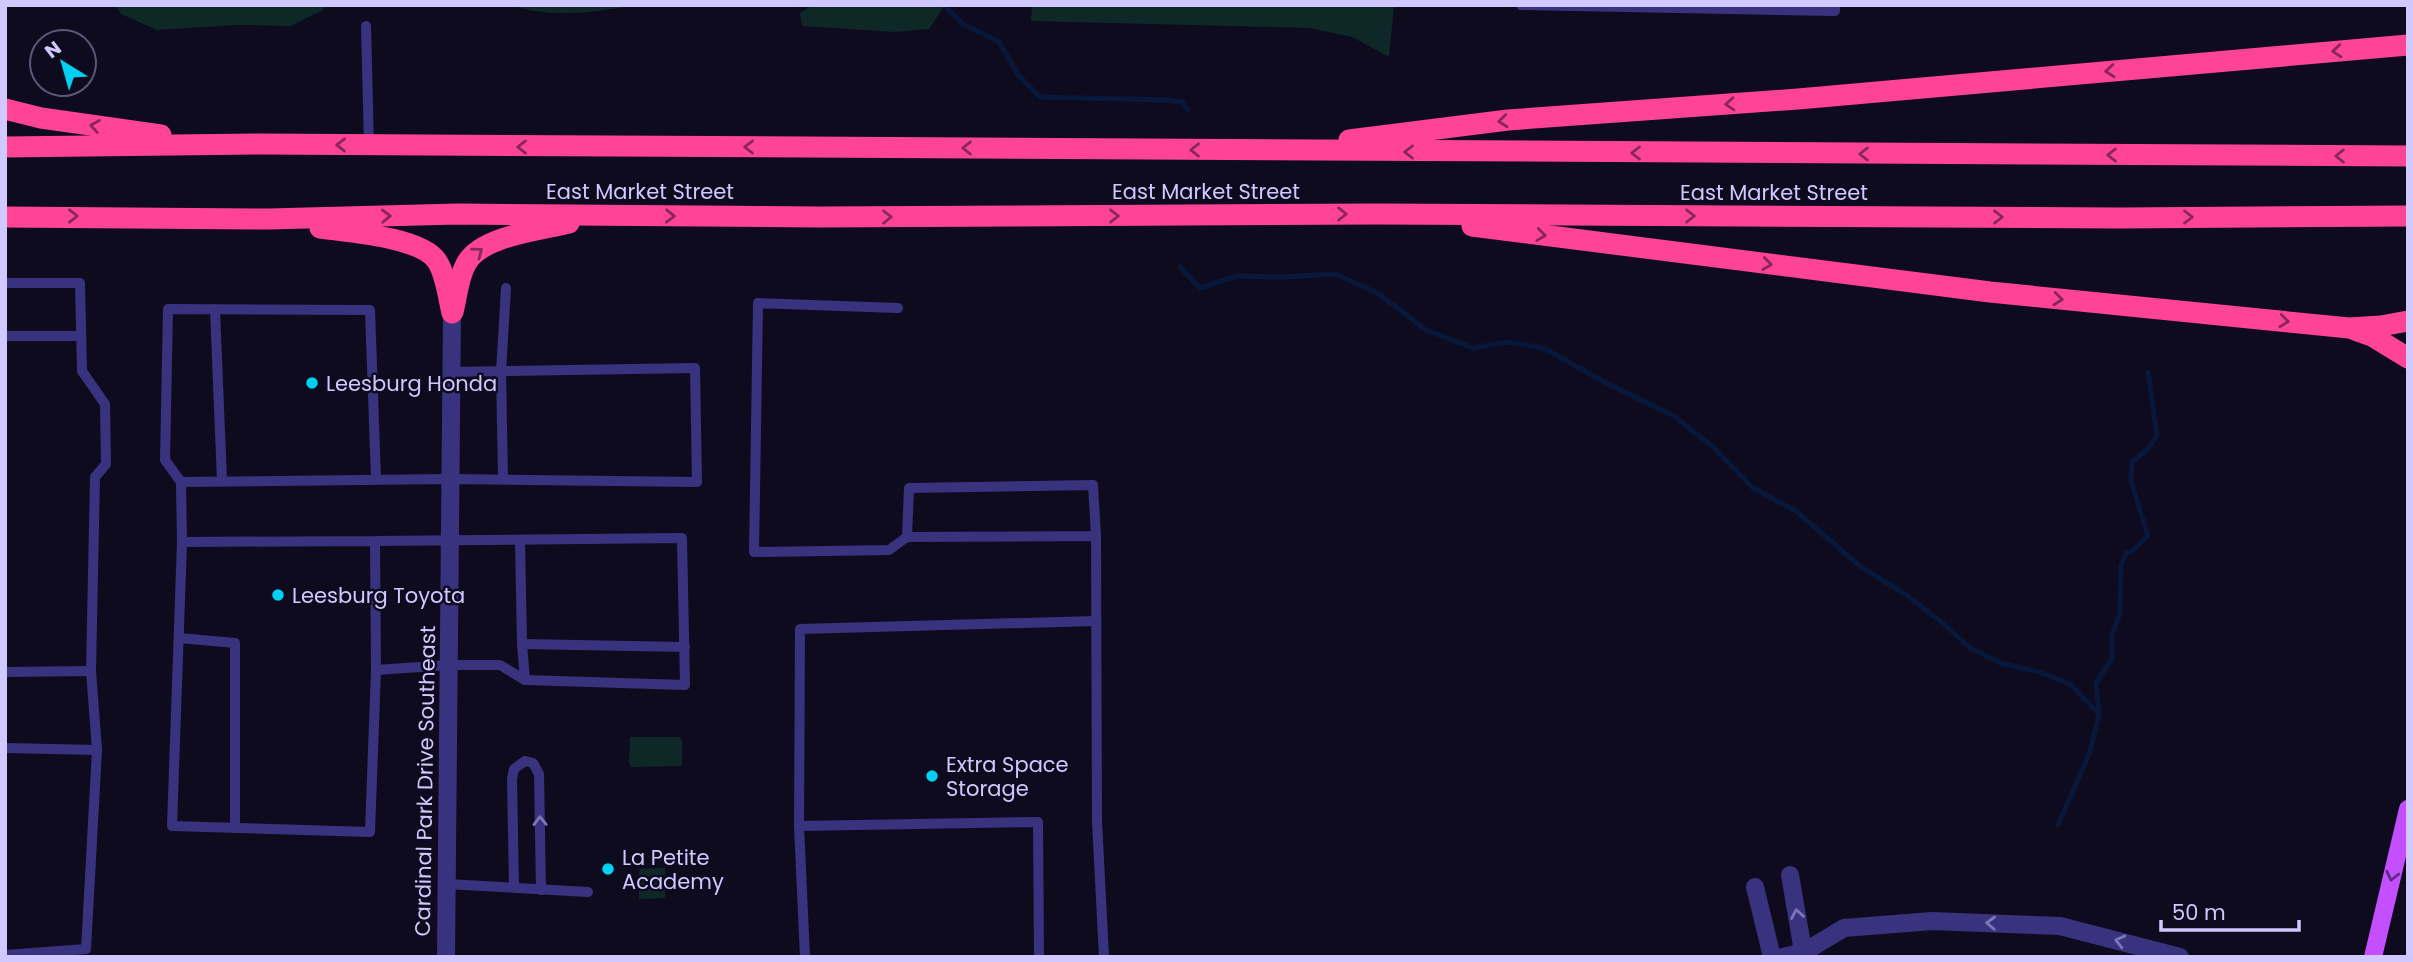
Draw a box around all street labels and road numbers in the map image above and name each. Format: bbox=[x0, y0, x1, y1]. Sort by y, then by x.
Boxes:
street label: East Market Street bbox=[546, 177, 734, 206]
street label: East Market Street bbox=[1112, 177, 1300, 206]
street label: East Market Street bbox=[1680, 178, 1868, 207]
street label: Cardinal Park Drive Southeast bbox=[408, 625, 442, 937]

